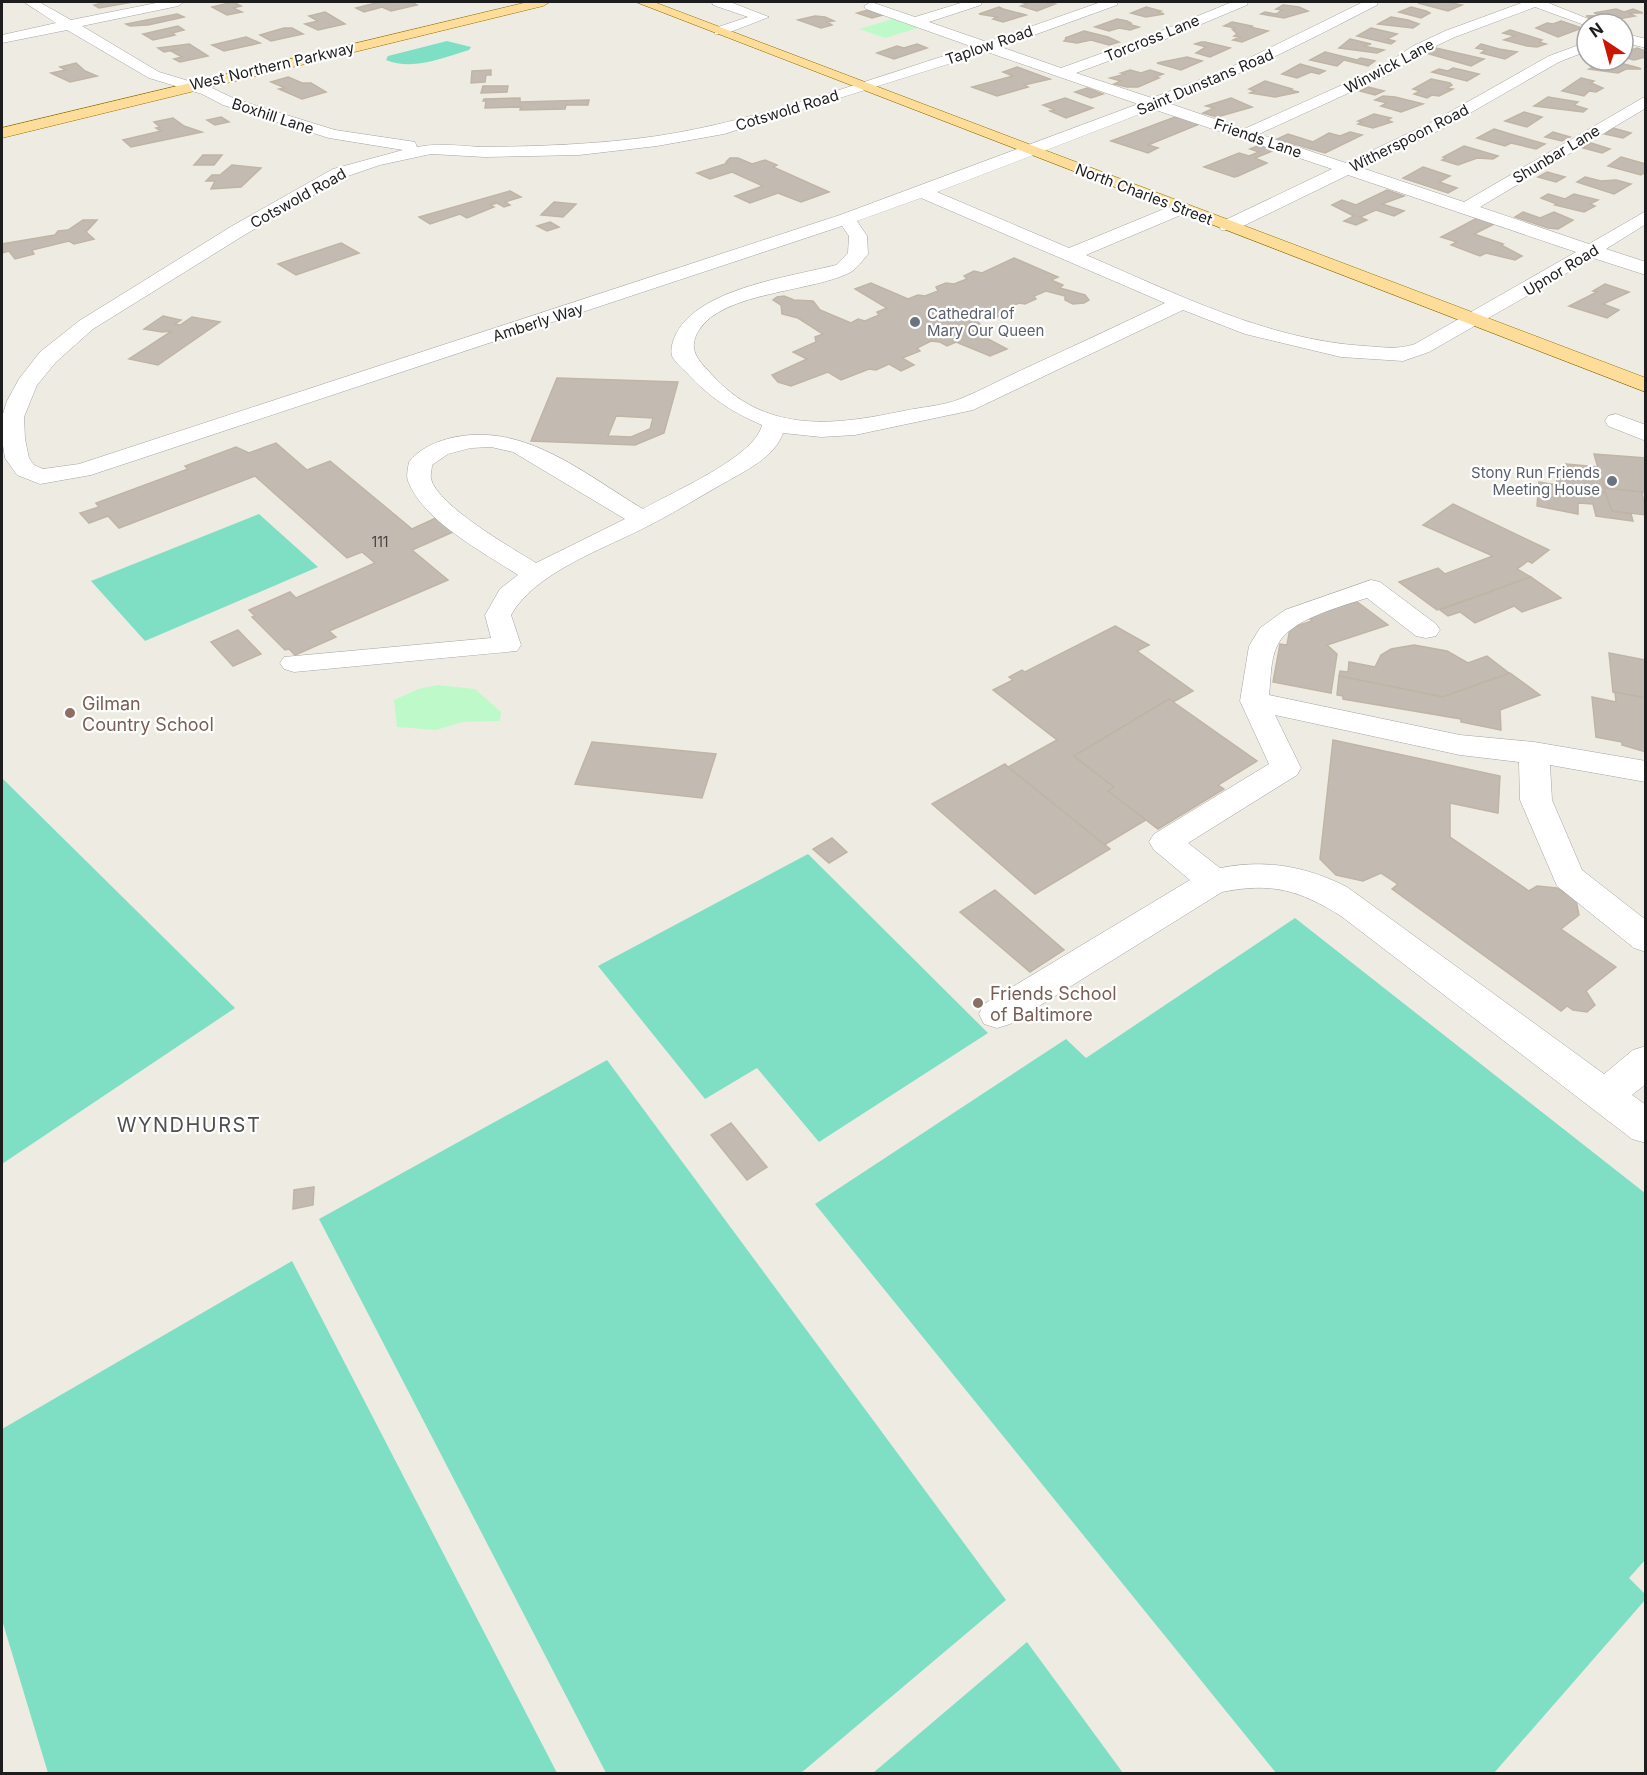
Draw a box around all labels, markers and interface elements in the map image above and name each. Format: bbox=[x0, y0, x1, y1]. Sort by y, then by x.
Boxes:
street label: Torcross Lane bbox=[1102, 10, 1202, 66]
north arrow bbox=[1575, 12, 1635, 72]
text: N bbox=[1585, 18, 1607, 42]
street label: Taplow Road bbox=[943, 21, 1035, 69]
street label: Winwick Lane bbox=[1341, 34, 1437, 98]
street label: West Northern Parkway bbox=[188, 38, 357, 94]
street label: Saint Dunstans Road bbox=[1134, 45, 1276, 119]
street label: Cotswold Road bbox=[733, 85, 841, 135]
street label: Boxhill Lane bbox=[230, 94, 316, 138]
street label: Witherspoon Road bbox=[1346, 100, 1472, 176]
street label: Friends Lane bbox=[1212, 114, 1304, 162]
street label: Shunbar Lane bbox=[1509, 121, 1603, 187]
street label: North Charles Street bbox=[1073, 159, 1215, 229]
street label: Cotswold Road bbox=[247, 164, 349, 232]
street label: Upnor Road bbox=[1520, 240, 1602, 300]
street label: Amberly Way bbox=[490, 298, 586, 346]
place label: Cathedral of Mary Our Queen bbox=[927, 304, 1044, 340]
marker: Cathedral of Mary Our Queen bbox=[908, 315, 922, 329]
place label: Stony Run Friends Meeting House bbox=[1471, 463, 1600, 499]
marker: Stony Run Friends Meeting House bbox=[1605, 474, 1619, 488]
house number: 111 bbox=[371, 533, 389, 550]
place label: Gilman Country School bbox=[82, 693, 214, 735]
marker: Gilman Country School bbox=[63, 706, 77, 720]
place label: Friends School of Baltimore bbox=[990, 983, 1117, 1025]
marker: Friends School of Baltimore bbox=[971, 996, 985, 1010]
district label: WYNDHURST bbox=[117, 1113, 261, 1137]

